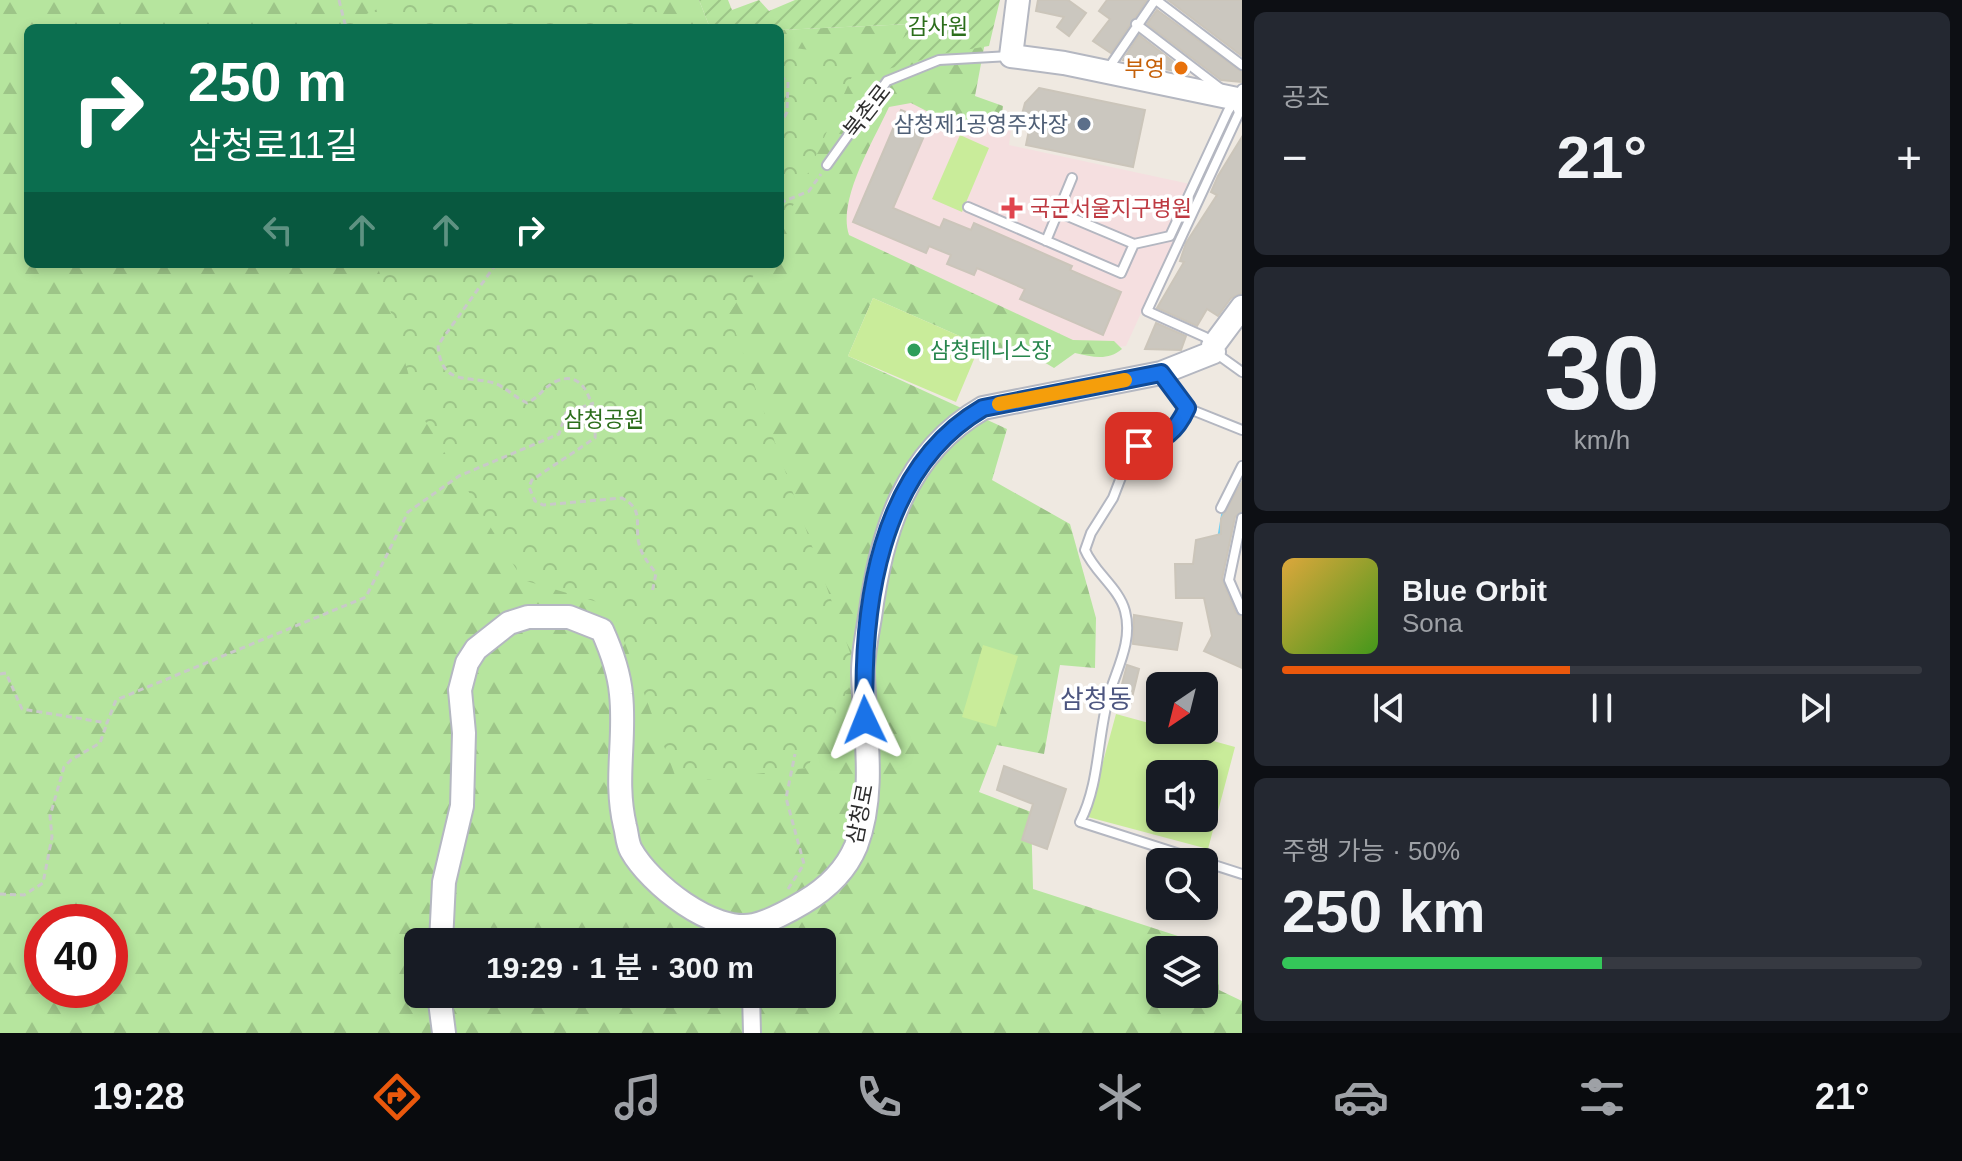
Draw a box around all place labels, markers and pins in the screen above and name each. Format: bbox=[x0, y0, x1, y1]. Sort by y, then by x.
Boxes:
place label: 부영 bbox=[1125, 56, 1165, 81]
marker: 부영 bbox=[1172, 59, 1190, 77]
place label: 삼청제1공영주차장 bbox=[894, 112, 1068, 137]
marker: 삼청제1공영주차장 bbox=[1075, 115, 1093, 133]
place label: 국군서울지구병원 bbox=[1030, 196, 1192, 221]
marker: 국군서울지구병원 bbox=[1001, 197, 1023, 219]
place label: 삼청테니스장 bbox=[930, 338, 1051, 363]
marker: 삼청테니스장 bbox=[905, 341, 923, 359]
pin bbox=[1105, 412, 1173, 480]

